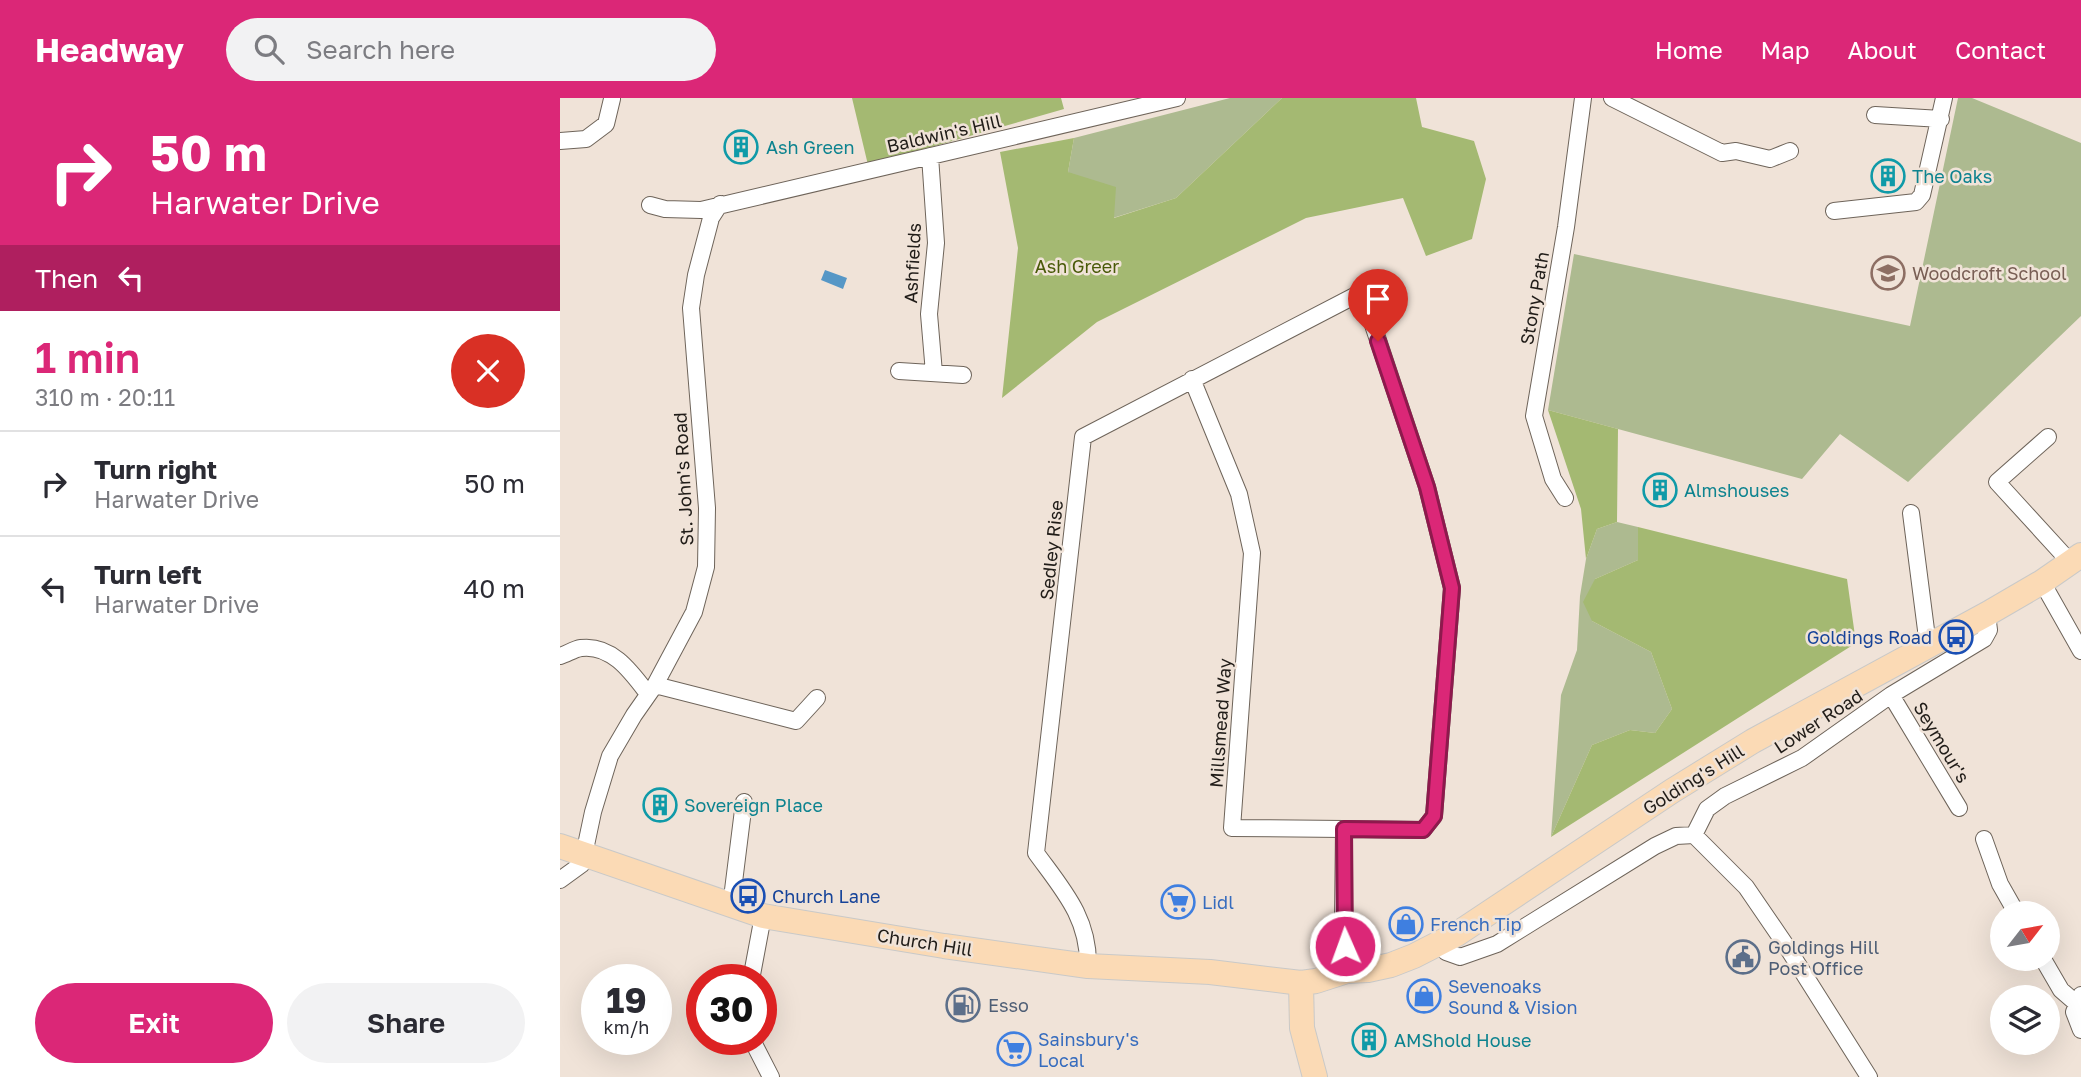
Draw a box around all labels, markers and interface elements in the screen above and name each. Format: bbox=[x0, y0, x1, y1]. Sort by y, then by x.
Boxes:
search box bbox=[226, 18, 716, 81]
text: Headway bbox=[35, 30, 184, 69]
icon: search bbox=[250, 30, 288, 68]
text: Search here bbox=[306, 34, 455, 65]
text: Home bbox=[1655, 35, 1723, 64]
text: Map bbox=[1761, 35, 1810, 64]
text: About bbox=[1848, 35, 1917, 64]
text: Contact bbox=[1955, 35, 2046, 64]
street label: Baldwin's Hill bbox=[884, 109, 1004, 157]
text: 50 m bbox=[150, 123, 267, 182]
icon: right bbox=[35, 126, 126, 217]
building icon: Ash Green bbox=[722, 128, 760, 166]
place label: Ash Green bbox=[766, 136, 855, 158]
building icon: The Oaks bbox=[1869, 157, 1907, 195]
place label: The Oaks bbox=[1912, 165, 1992, 187]
text: Harwater Drive bbox=[150, 183, 380, 221]
street label: Ashfields bbox=[899, 222, 925, 304]
street label: Stony Path bbox=[1515, 250, 1553, 346]
school or university icon: Woodcroft School bbox=[1869, 254, 1907, 292]
park label: Ash Greer bbox=[1035, 255, 1119, 277]
icon: left bbox=[112, 259, 150, 297]
place label: Woodcroft School bbox=[1912, 262, 2067, 284]
text: Then bbox=[35, 263, 98, 294]
pin bbox=[1348, 269, 1408, 341]
icon: arrive bbox=[1359, 280, 1397, 318]
text: 1 min bbox=[35, 332, 140, 382]
button: close bbox=[451, 334, 525, 408]
text: 310 m · 20:11 bbox=[35, 383, 175, 411]
street label: St. John's Road bbox=[669, 412, 697, 546]
text: Turn right bbox=[94, 454, 217, 485]
icon: right bbox=[35, 465, 73, 503]
text: 50 m bbox=[464, 468, 525, 499]
building icon: Almshouses bbox=[1641, 471, 1679, 509]
place label: Almshouses bbox=[1684, 479, 1789, 501]
text: Harwater Drive bbox=[94, 485, 259, 513]
street label: Sedley Rise bbox=[1035, 499, 1067, 601]
text: Turn left bbox=[94, 559, 202, 590]
icon: left bbox=[35, 570, 73, 608]
text: 40 m bbox=[464, 573, 525, 604]
text: Harwater Drive bbox=[94, 590, 259, 618]
bus stop icon: Goldings Road bbox=[1937, 618, 1975, 656]
place label: Goldings Road bbox=[1807, 626, 1932, 648]
street label: Millsmead Way bbox=[1204, 657, 1236, 789]
street label: Lower Road bbox=[1770, 684, 1866, 758]
street label: Seymour's bbox=[1909, 698, 1975, 786]
street label: Golding's Hill bbox=[1638, 739, 1748, 819]
building icon: Sovereign Place bbox=[641, 786, 679, 824]
place label: Sovereign Place bbox=[684, 794, 823, 816]
bus stop icon: Church Lane bbox=[729, 877, 767, 915]
supermarket icon: Lidl bbox=[1159, 883, 1197, 921]
place label: Church Lane bbox=[772, 885, 881, 907]
place label: Lidl bbox=[1202, 891, 1234, 913]
north arrow bbox=[1990, 901, 2060, 971]
map controls bbox=[1990, 901, 2060, 1055]
shop icon: French Tip bbox=[1387, 905, 1425, 943]
position arrow bbox=[1308, 909, 1382, 983]
place label: French Tip bbox=[1430, 913, 1522, 935]
street label: Church Hill bbox=[876, 924, 975, 960]
place label: Goldings Hill Post Office bbox=[1768, 936, 1879, 979]
public building icon: Goldings Hill Post Office bbox=[1724, 938, 1762, 976]
speed limit sign: 30 bbox=[686, 964, 777, 1055]
place label: Sevenoaks Sound & Vision bbox=[1448, 975, 1578, 1018]
shop icon: Sevenoaks Sound & Vision bbox=[1405, 977, 1443, 1015]
text: 19 bbox=[606, 979, 647, 1021]
button: Exit bbox=[35, 983, 273, 1063]
button: Share bbox=[287, 983, 525, 1063]
button: layers bbox=[1990, 985, 2060, 1055]
fuel station icon: Esso bbox=[944, 986, 982, 1024]
place label: Esso bbox=[988, 994, 1029, 1016]
text: km/h bbox=[604, 1016, 649, 1038]
building icon: AMShold House bbox=[1350, 1021, 1388, 1059]
place label: Sainsbury's Local bbox=[1038, 1028, 1139, 1071]
place label: AMShold House bbox=[1394, 1029, 1531, 1051]
supermarket icon: Sainsbury's Local bbox=[995, 1030, 1033, 1068]

